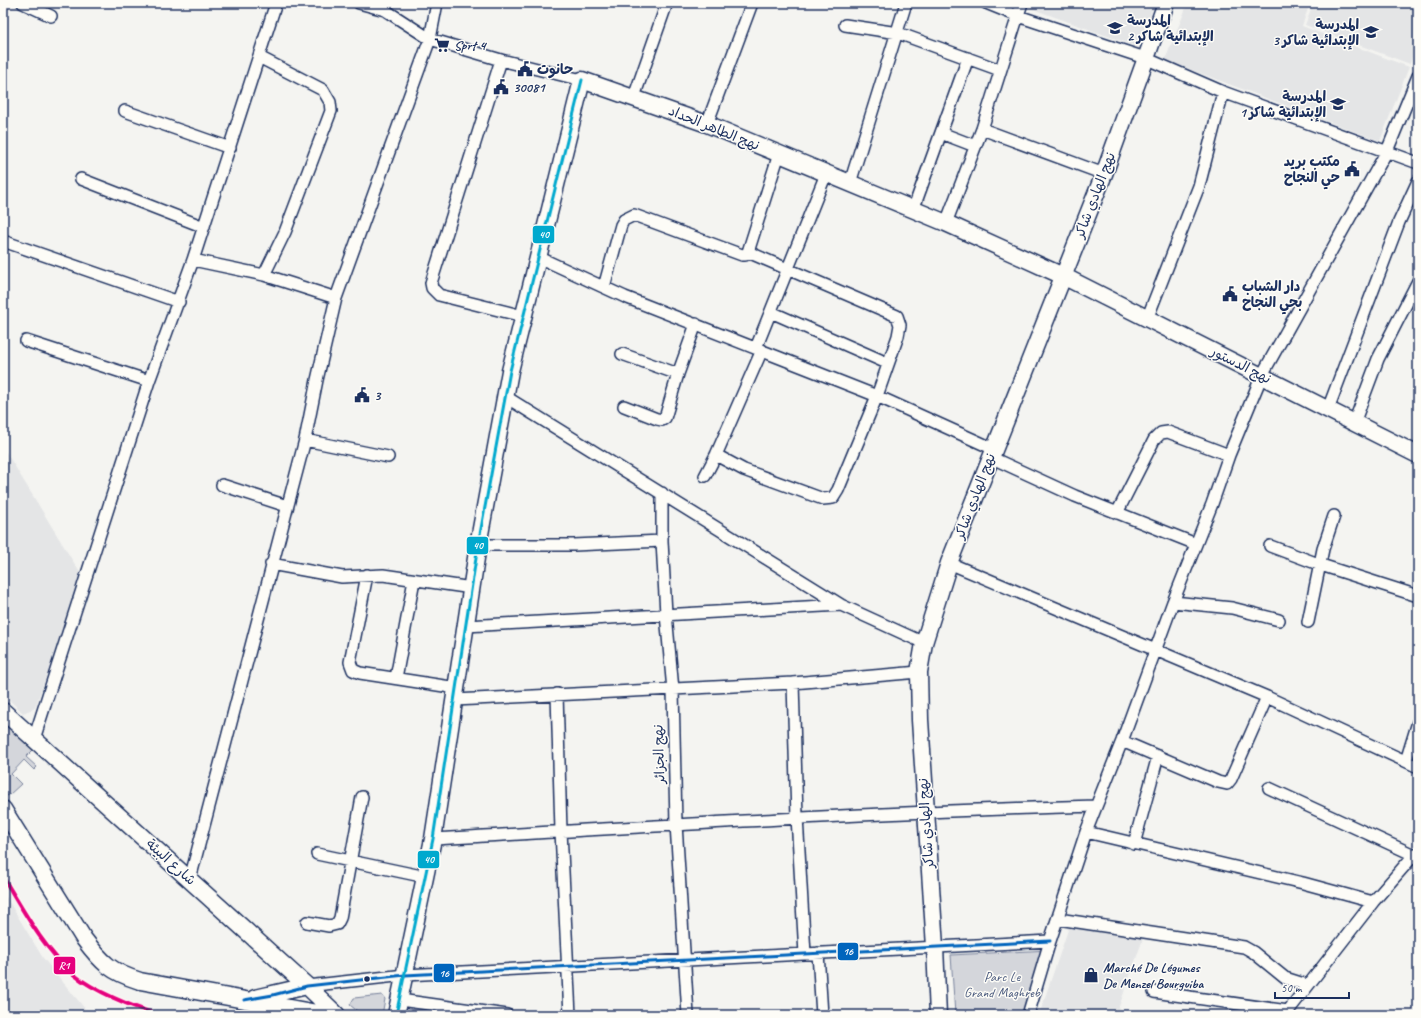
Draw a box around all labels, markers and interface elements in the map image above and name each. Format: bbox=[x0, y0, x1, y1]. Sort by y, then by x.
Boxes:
place label: المدرسة الإبتدائية شاكر 2 bbox=[1127, 12, 1214, 46]
place label: المدرسة الإبتدائية شاكر 3 bbox=[1272, 16, 1359, 50]
school or university icon: المدرسة الإبتدائية شاكر 2 bbox=[1106, 19, 1124, 37]
school or university icon: المدرسة الإبتدائية شاكر 3 bbox=[1362, 23, 1380, 41]
supermarket icon: Sprt 4 bbox=[433, 36, 451, 54]
place label: Sprt 4 bbox=[454, 37, 487, 54]
public building icon: حانوت bbox=[516, 60, 534, 78]
place label: حانوت bbox=[537, 61, 573, 79]
public building icon: 30081 bbox=[492, 78, 510, 96]
place label: 30081 bbox=[513, 79, 546, 96]
place label: المدرسة الإبتدائية شاكر 1 bbox=[1239, 88, 1326, 122]
school or university icon: المدرسة الإبتدائية شاكر 1 bbox=[1329, 95, 1347, 113]
street label: نهج الطاهر الحداد bbox=[666, 102, 762, 155]
street label: نهج الهادي شاكر bbox=[1071, 150, 1121, 242]
place label: مكتب بريد حي النجاح bbox=[1284, 153, 1340, 190]
public building icon: مكتب بريد حي النجاح bbox=[1343, 160, 1361, 178]
line badge: 40 bbox=[532, 225, 555, 244]
text: 40 bbox=[539, 227, 550, 241]
place label: دار الشباب بحي النجاح bbox=[1242, 278, 1302, 315]
public building icon: دار الشباب بحي النجاح bbox=[1221, 285, 1239, 303]
street label: نهج الدستور bbox=[1207, 342, 1274, 388]
public building icon: 3 bbox=[353, 386, 371, 404]
place label: 3 bbox=[374, 387, 382, 404]
street label: نهج الهادي شاكر bbox=[951, 451, 1001, 543]
line badge: 40 bbox=[466, 536, 489, 555]
text: 40 bbox=[473, 538, 484, 552]
street label: نهج الجزائر bbox=[649, 724, 670, 785]
street label: نهج الهادي شاكر bbox=[914, 777, 940, 870]
street label: شارع البيئة bbox=[142, 835, 199, 890]
line badge: 40 bbox=[417, 850, 440, 869]
text: 40 bbox=[424, 852, 435, 866]
line badge: 16 bbox=[837, 942, 859, 961]
text: 16 bbox=[843, 944, 854, 958]
line badge: R1 bbox=[53, 956, 76, 975]
text: R1 bbox=[59, 958, 71, 972]
place label: Marché De Légumes De Menzel Bourguiba bbox=[1103, 959, 1205, 992]
line badge: 16 bbox=[433, 963, 455, 983]
text: 16 bbox=[439, 966, 450, 980]
shop icon: Marché De Légumes De Menzel Bourguiba bbox=[1082, 966, 1100, 984]
park label: Parc Le Grand Maghreb bbox=[964, 968, 1041, 1001]
unlabelled marker bbox=[362, 974, 372, 984]
scale bar bbox=[1275, 974, 1349, 1000]
text: 50 m bbox=[1281, 980, 1303, 996]

